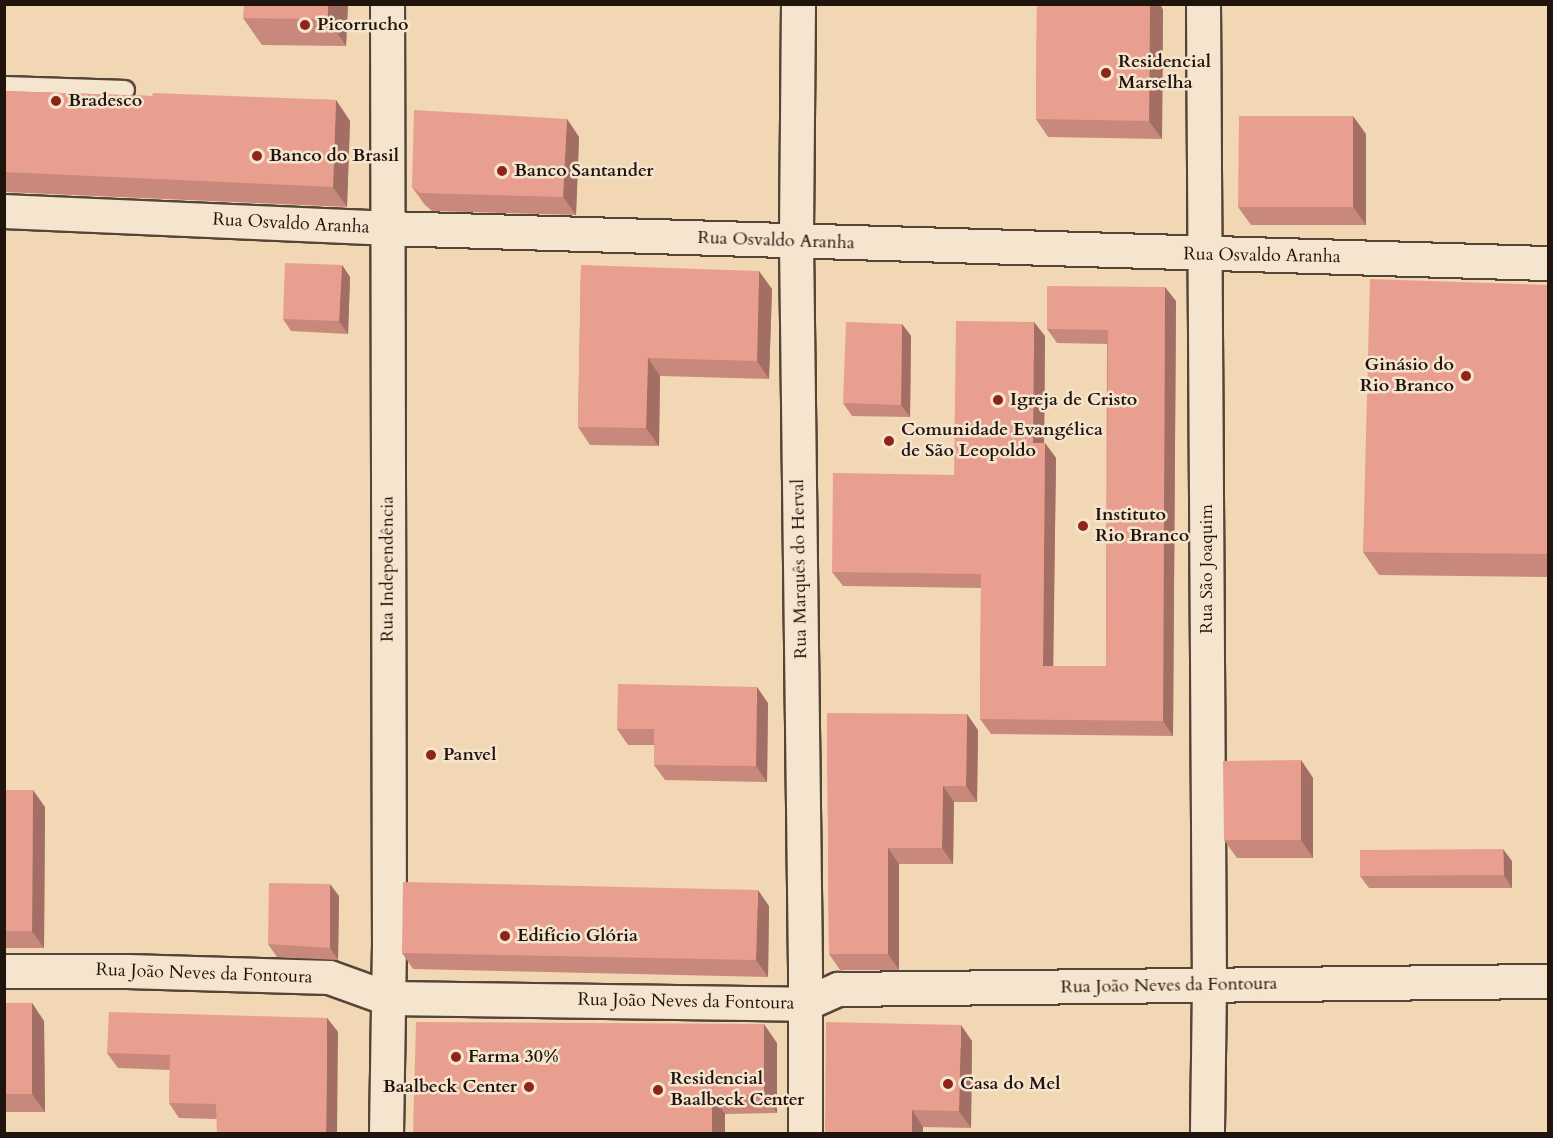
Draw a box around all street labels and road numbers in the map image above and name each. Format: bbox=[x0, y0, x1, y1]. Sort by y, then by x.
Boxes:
street label: Rua Osvaldo Aranha bbox=[212, 209, 370, 239]
street label: Rua Osvaldo Aranha bbox=[697, 227, 855, 255]
street label: Rua Osvaldo Aranha bbox=[1183, 244, 1341, 268]
street label: Rua Marquês do Herval bbox=[788, 479, 812, 659]
street label: Rua Independência bbox=[377, 496, 399, 642]
street label: Rua São Joaquim bbox=[1196, 504, 1218, 634]
street label: Rua João Neves da Fontoura bbox=[95, 959, 313, 989]
street label: Rua João Neves da Fontoura bbox=[1060, 973, 1278, 999]
street label: Rua João Neves da Fontoura bbox=[577, 989, 795, 1015]

